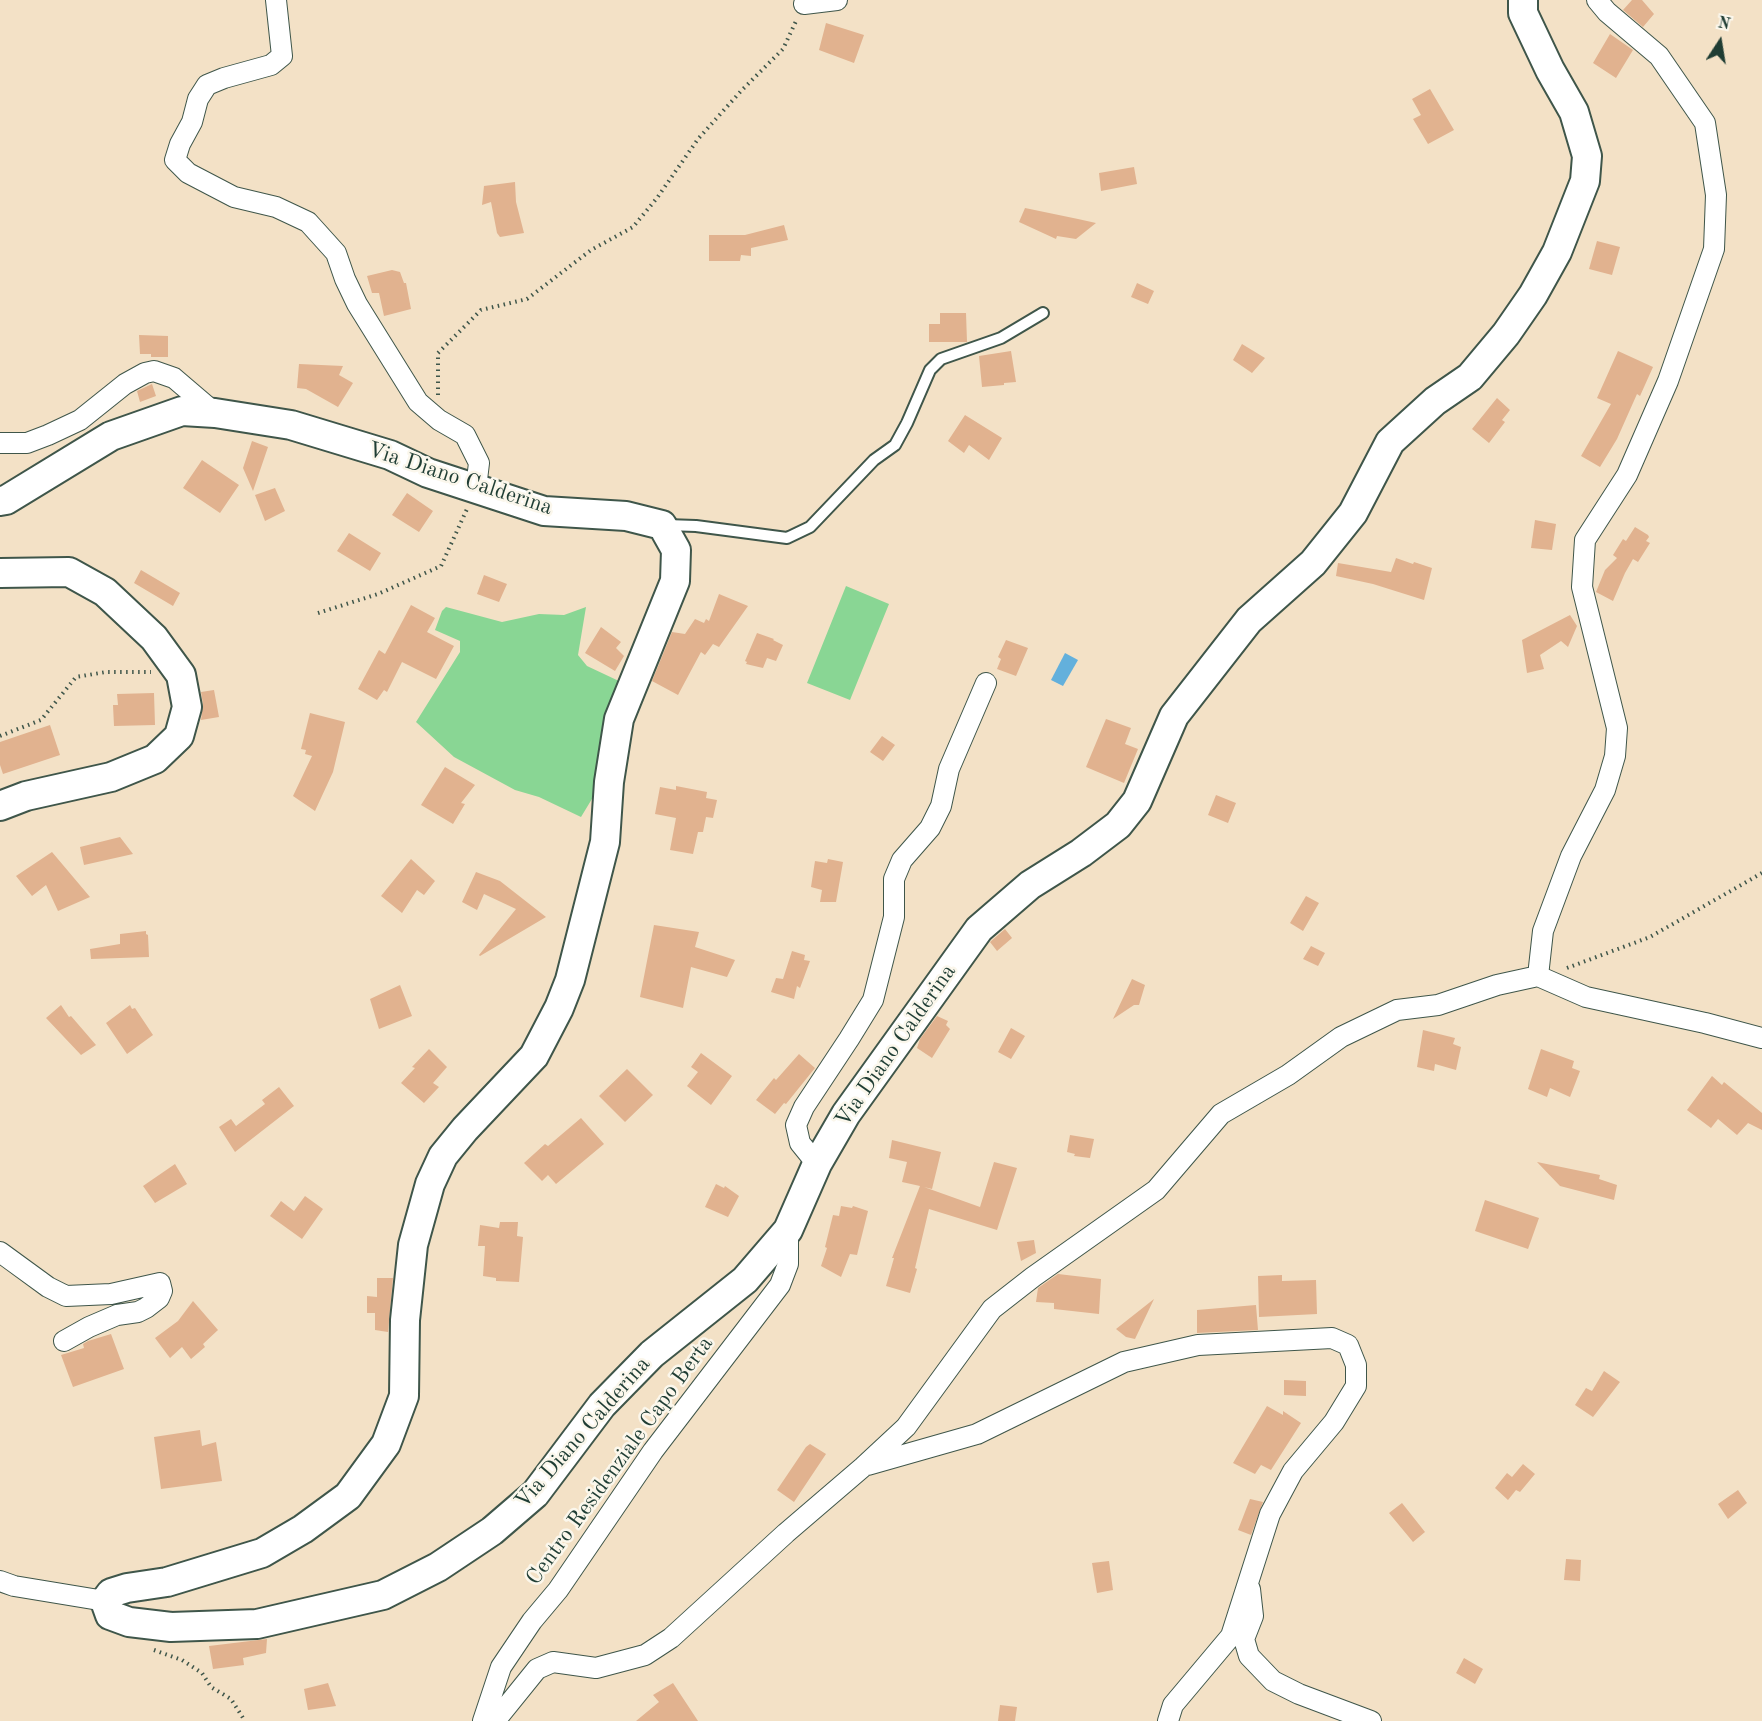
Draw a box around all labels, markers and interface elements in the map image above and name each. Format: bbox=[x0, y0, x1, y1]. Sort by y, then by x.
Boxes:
north arrow bbox=[1690, 12, 1750, 72]
text: N bbox=[1716, 15, 1731, 33]
street label: Via Diano Calderina bbox=[364, 437, 556, 521]
street label: Via Diano Calderina bbox=[830, 959, 962, 1133]
street label: Centro Residenziale Capo Berta bbox=[521, 1331, 719, 1591]
street label: Via Diano Calderina bbox=[510, 1352, 656, 1514]

